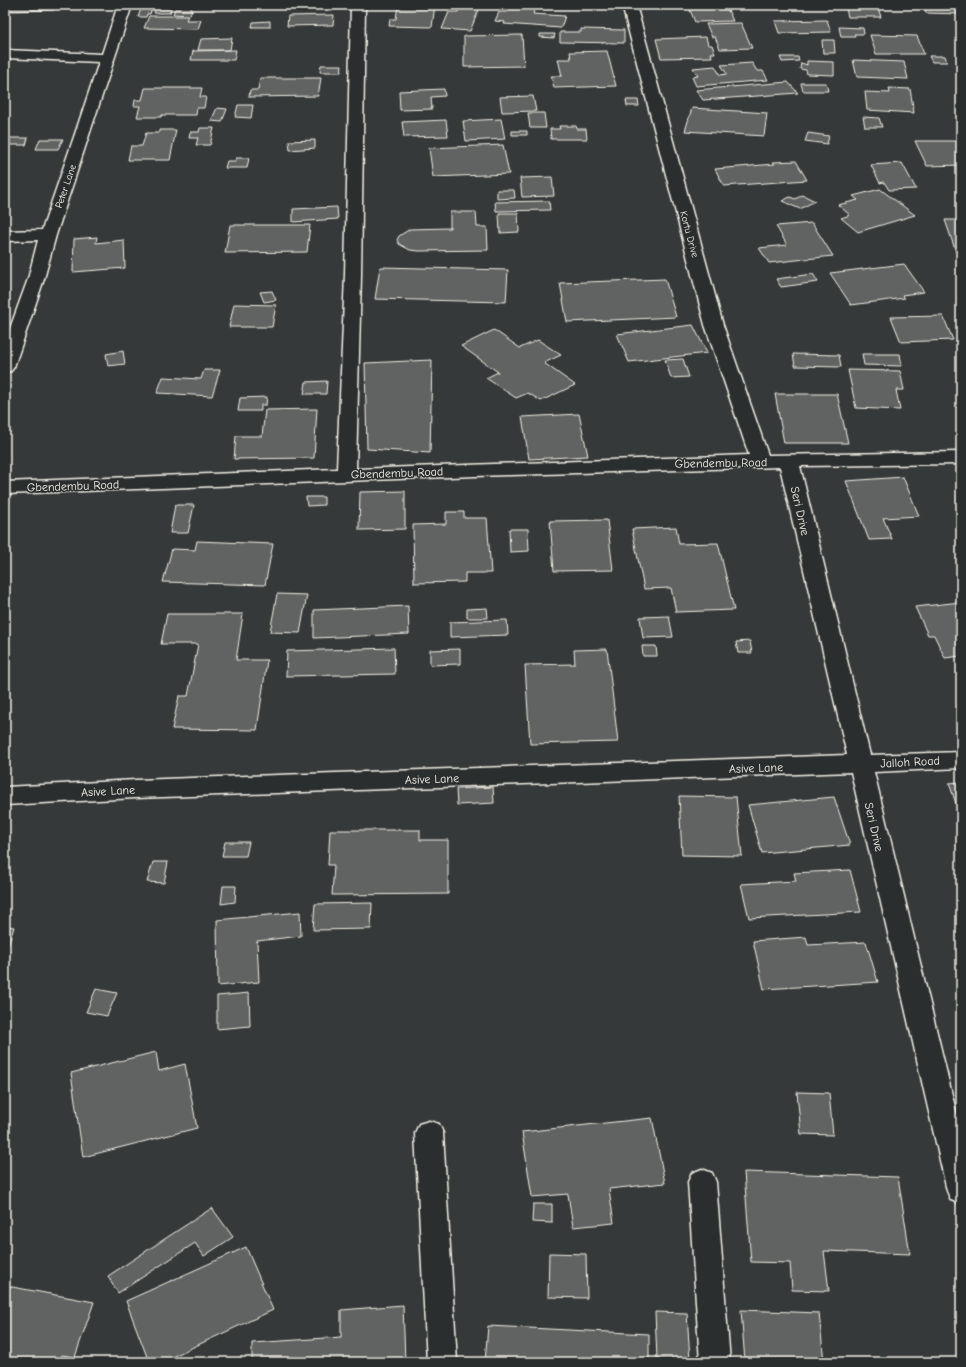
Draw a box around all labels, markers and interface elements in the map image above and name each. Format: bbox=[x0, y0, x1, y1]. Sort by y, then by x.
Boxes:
street label: Peter Lane bbox=[53, 163, 79, 210]
street label: Kortu Drive bbox=[677, 210, 701, 259]
street label: Gbendembu Road bbox=[675, 455, 767, 471]
street label: Gbendembu Road bbox=[351, 464, 443, 482]
street label: Gbendembu Road bbox=[27, 477, 119, 495]
street label: Seri Drive bbox=[788, 485, 812, 537]
street label: Jalloh Road bbox=[880, 753, 940, 771]
street label: Asive Lane bbox=[729, 760, 783, 776]
street label: Asive Lane bbox=[405, 771, 459, 787]
street label: Asive Lane bbox=[81, 783, 135, 799]
street label: Seri Drive bbox=[862, 801, 886, 853]

